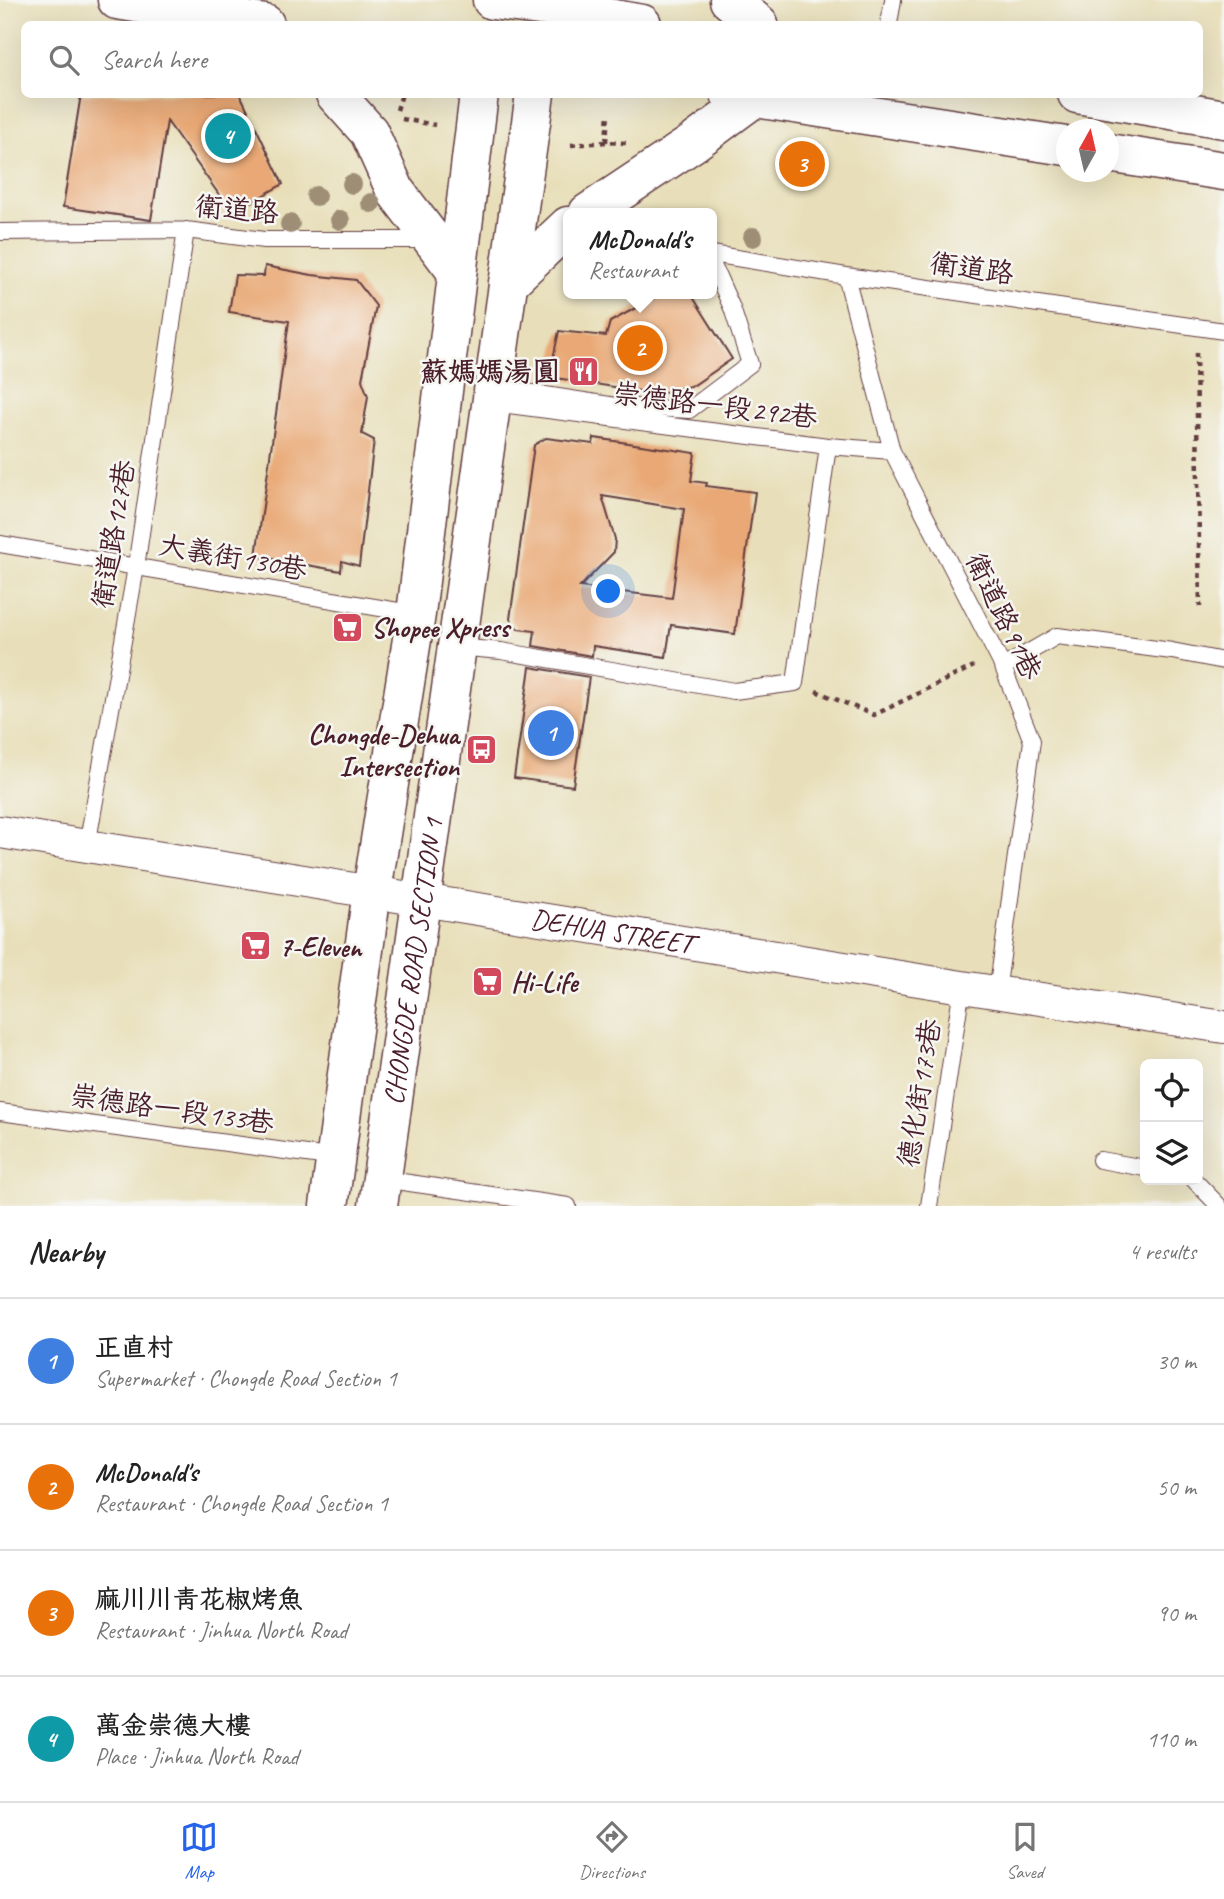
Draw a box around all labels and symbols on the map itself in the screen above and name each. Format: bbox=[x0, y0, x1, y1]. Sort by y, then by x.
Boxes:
pin: 4 bbox=[205, 110, 251, 162]
north arrow bbox=[1056, 119, 1119, 182]
pin: 3 bbox=[779, 138, 825, 190]
street label: 衛道路 bbox=[194, 188, 280, 230]
street label: 衛道路 bbox=[928, 245, 1016, 291]
pin: 2 bbox=[617, 322, 663, 374]
place label: 蘇媽媽湯圓 bbox=[420, 354, 560, 389]
restaurant icon: 蘇媽媽湯圓 bbox=[566, 354, 600, 388]
street label: 崇德路一段292巷 bbox=[611, 375, 820, 435]
street label: 衛道路127巷 bbox=[84, 456, 142, 611]
street label: 大義街130巷 bbox=[156, 527, 311, 587]
street label: 衛道路91巷 bbox=[958, 547, 1050, 686]
your location bbox=[591, 574, 625, 608]
supermarket icon: Shopee Xpress bbox=[331, 610, 365, 644]
place label: Shopee Xpress bbox=[371, 610, 512, 645]
pin: 1 bbox=[528, 707, 574, 759]
place label: Chongde-Dehua Intersection bbox=[308, 717, 461, 784]
bus stop icon: Chongde-Dehua Intersection bbox=[465, 733, 499, 767]
street label: CHONGDE ROAD SECTION 1 bbox=[375, 815, 450, 1107]
street label: DEHUA STREET bbox=[529, 900, 703, 962]
supermarket icon: 7-Eleven bbox=[239, 929, 273, 963]
place label: 7-Eleven bbox=[279, 929, 364, 964]
supermarket icon: Hi-Life bbox=[471, 964, 505, 998]
place label: Hi-Life bbox=[511, 964, 580, 999]
street label: 德化街173巷 bbox=[890, 1015, 948, 1170]
street label: 崇德路一段133巷 bbox=[68, 1077, 277, 1141]

